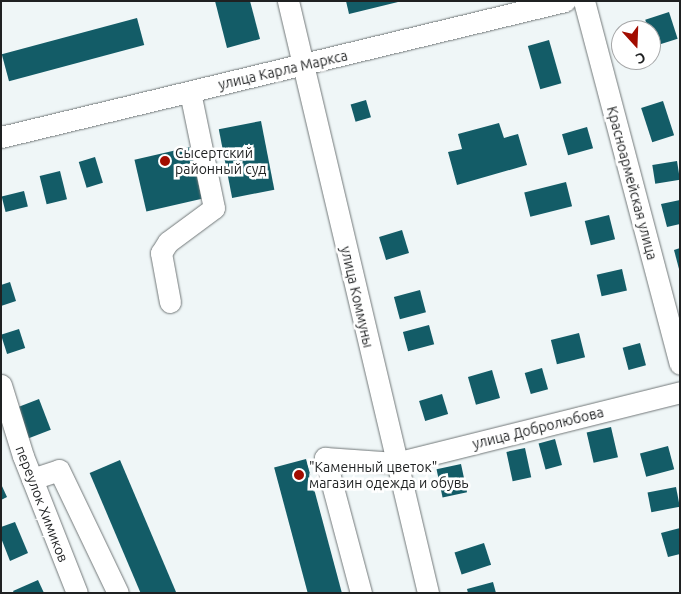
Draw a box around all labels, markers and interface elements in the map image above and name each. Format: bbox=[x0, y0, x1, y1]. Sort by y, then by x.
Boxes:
north arrow bbox=[611, 20, 661, 70]
street label: улица Карла Маркса bbox=[217, 47, 349, 93]
text: С bbox=[634, 49, 648, 67]
street label: Красноармейская улица bbox=[603, 104, 661, 262]
place label: Сысертский районный суд bbox=[175, 145, 267, 178]
marker: Сысертский районный суд bbox=[159, 155, 171, 167]
street label: улица Коммуны bbox=[337, 245, 377, 349]
street label: улица Добролюбова bbox=[471, 404, 605, 452]
street label: переулок Химиков bbox=[12, 443, 72, 565]
place label: "Каменный цветок" магазин одежда и обувь bbox=[309, 459, 469, 492]
marker: "Каменный цветок" магазин одежда и обувь bbox=[293, 469, 305, 481]

